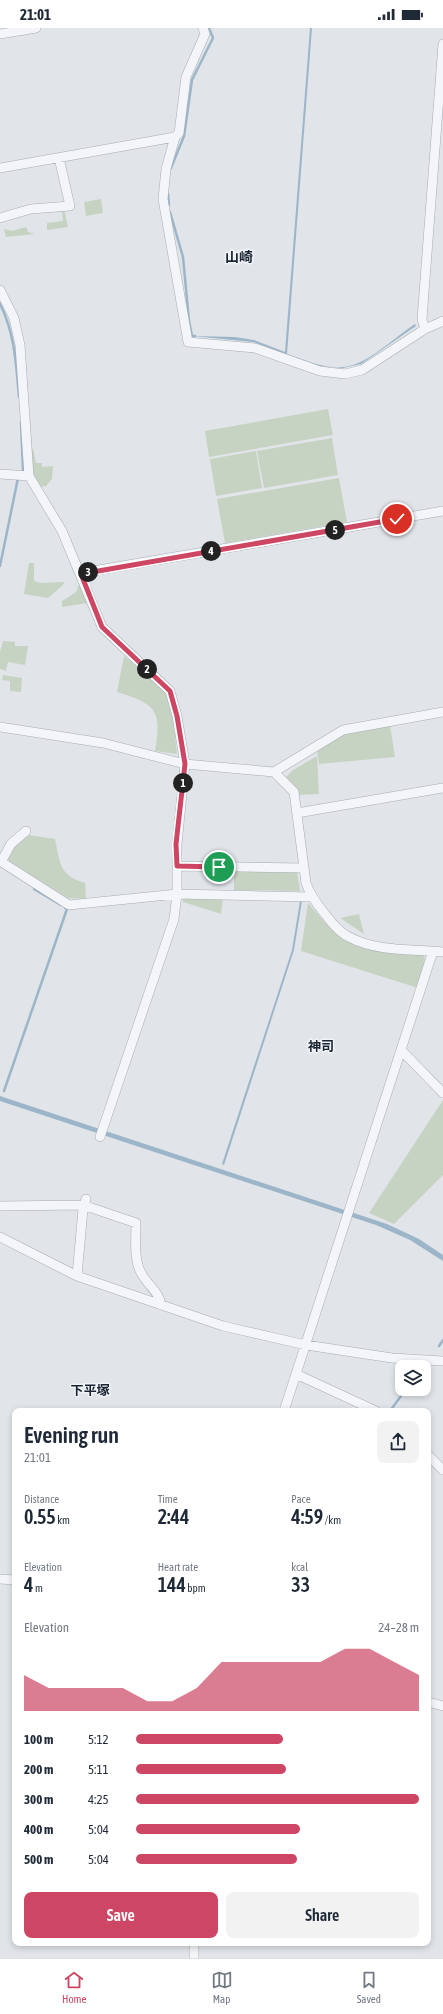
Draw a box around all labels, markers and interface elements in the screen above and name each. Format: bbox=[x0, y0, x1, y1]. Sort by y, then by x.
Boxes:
text: 21:01 bbox=[20, 6, 51, 23]
district label: 山崎 bbox=[225, 249, 253, 265]
pin bbox=[380, 502, 414, 536]
icon: check bbox=[386, 508, 408, 530]
pin: 5 bbox=[325, 520, 345, 540]
text: 5 bbox=[332, 524, 338, 536]
pin: 4 bbox=[201, 541, 221, 561]
text: 4 bbox=[208, 545, 214, 557]
pin: 3 bbox=[78, 562, 98, 582]
text: 3 bbox=[85, 566, 91, 578]
pin: 2 bbox=[137, 659, 157, 679]
text: 2 bbox=[144, 663, 150, 675]
pin: 1 bbox=[173, 773, 193, 793]
text: 1 bbox=[180, 777, 186, 789]
pin bbox=[202, 850, 236, 884]
icon: arrive bbox=[208, 856, 230, 878]
district label: 神司 bbox=[308, 1039, 334, 1054]
map controls bbox=[395, 1360, 431, 1396]
button: layers bbox=[395, 1360, 431, 1396]
district label: 下平塚 bbox=[70, 1383, 110, 1398]
button: share bbox=[377, 1421, 419, 1463]
text: Evening run bbox=[24, 1422, 119, 1448]
text: 21:01 bbox=[24, 1450, 51, 1465]
text: Distance bbox=[24, 1493, 59, 1505]
text: Time bbox=[158, 1493, 178, 1505]
text: Pace bbox=[291, 1493, 311, 1505]
text: 0.55 bbox=[24, 1505, 56, 1528]
text: 2:44 bbox=[158, 1505, 189, 1528]
text: 4:59 bbox=[291, 1505, 323, 1528]
text: km bbox=[56, 1514, 70, 1526]
text: /km bbox=[323, 1514, 341, 1526]
text: Elevation bbox=[24, 1561, 62, 1573]
text: Heart rate bbox=[158, 1561, 198, 1573]
text: kcal bbox=[291, 1561, 308, 1573]
text: 4 bbox=[24, 1573, 33, 1596]
text: 144 bbox=[158, 1573, 186, 1596]
text: 33 bbox=[291, 1573, 310, 1596]
text: m bbox=[33, 1582, 43, 1594]
text: bpm bbox=[186, 1582, 206, 1594]
text: Elevation bbox=[24, 1620, 69, 1635]
text: 24–28 m bbox=[378, 1620, 419, 1635]
text: 100 m bbox=[24, 1732, 53, 1747]
text: 5:12 bbox=[88, 1732, 109, 1747]
text: 200 m bbox=[24, 1762, 53, 1777]
text: 5:11 bbox=[88, 1762, 109, 1777]
text: 300 m bbox=[24, 1792, 53, 1807]
text: 4:25 bbox=[88, 1792, 109, 1807]
text: 400 m bbox=[24, 1822, 53, 1837]
text: 5:04 bbox=[88, 1822, 109, 1837]
text: 500 m bbox=[24, 1852, 53, 1867]
text: 5:04 bbox=[88, 1852, 109, 1867]
button: Save bbox=[24, 1892, 218, 1938]
button: Share bbox=[226, 1892, 419, 1938]
tab: Home bbox=[62, 1969, 87, 2005]
tab: Map bbox=[211, 1969, 233, 2005]
tab: Saved bbox=[357, 1969, 381, 2005]

